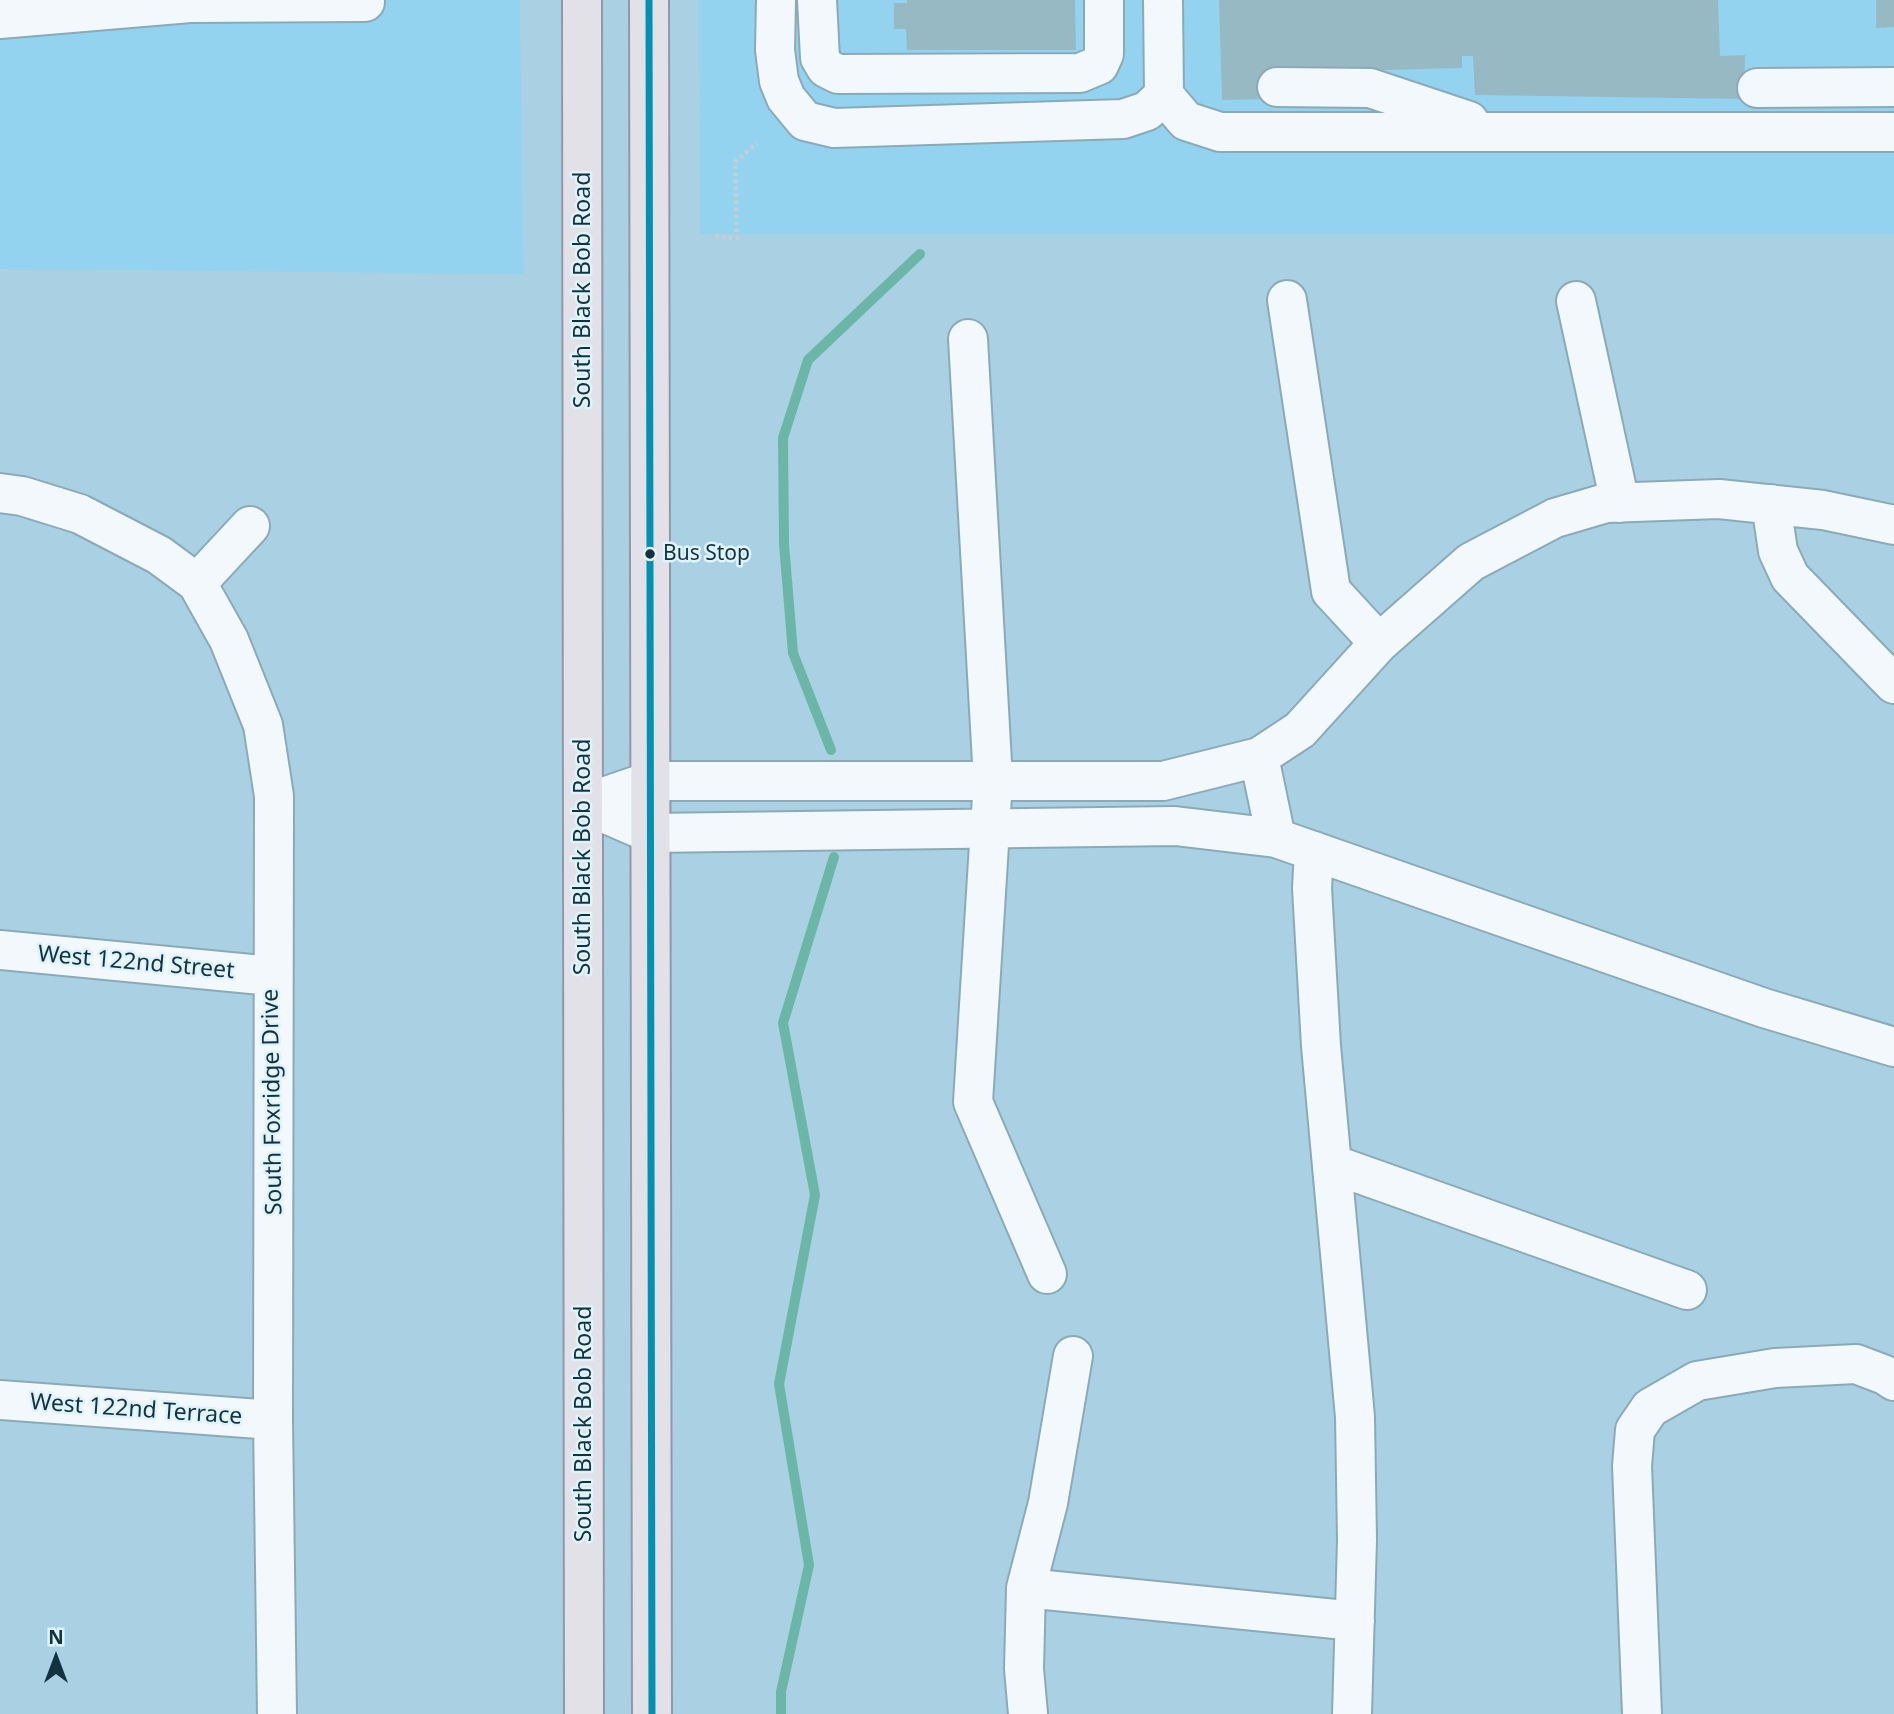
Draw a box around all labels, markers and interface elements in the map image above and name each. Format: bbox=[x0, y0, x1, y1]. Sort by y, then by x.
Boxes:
street label: South Black Bob Road bbox=[569, 172, 597, 408]
place label: Bus Stop bbox=[663, 541, 750, 567]
marker: Bus Stop bbox=[643, 547, 657, 561]
street label: South Black Bob Road bbox=[569, 739, 597, 975]
street label: West 122nd Street bbox=[37, 941, 235, 985]
street label: South Foxridge Drive bbox=[257, 989, 289, 1215]
street label: South Black Bob Road bbox=[570, 1306, 598, 1542]
street label: West 122nd Terrace bbox=[29, 1389, 243, 1431]
north arrow bbox=[21, 1623, 91, 1693]
text: N bbox=[48, 1624, 64, 1650]

